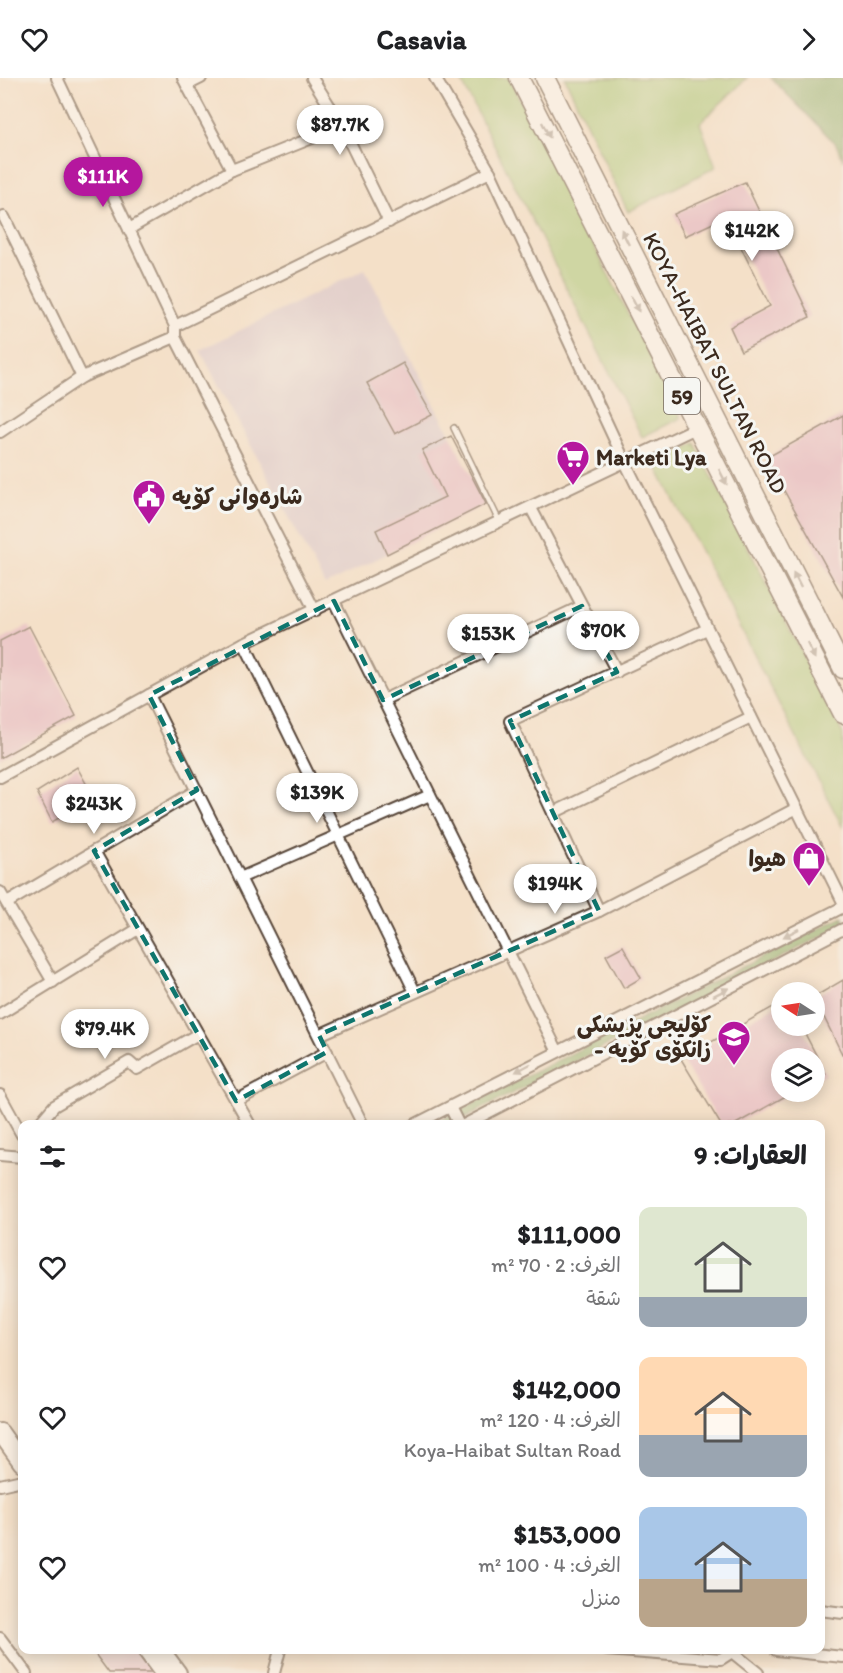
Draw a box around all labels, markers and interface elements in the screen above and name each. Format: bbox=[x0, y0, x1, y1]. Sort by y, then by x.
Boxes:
icon: heart bbox=[18, 23, 51, 56]
text: Casavia bbox=[376, 23, 467, 56]
icon: forward bbox=[792, 23, 825, 56]
pin: $87.7K bbox=[291, 105, 389, 156]
text: $87.7K bbox=[311, 112, 369, 136]
one-way arrow bbox=[541, 122, 551, 139]
pin: $111K bbox=[61, 157, 145, 208]
text: $111K bbox=[78, 164, 128, 188]
pin: $142K bbox=[710, 211, 794, 262]
text: $142K bbox=[725, 218, 779, 242]
one-way arrow bbox=[620, 228, 629, 245]
street label: KOYA-HAIBAT SULTAN ROAD bbox=[637, 228, 793, 498]
one-way arrow bbox=[630, 295, 639, 312]
road number: 59 bbox=[664, 378, 700, 414]
supermarket icon: Marketi Lya bbox=[555, 439, 591, 486]
place label: Marketi Lya bbox=[596, 444, 707, 471]
one-way arrow bbox=[719, 469, 728, 486]
public building icon: شارەوانی کۆیە bbox=[131, 478, 167, 525]
place label: شارەوانی کۆیە bbox=[172, 483, 302, 511]
one-way arrow bbox=[792, 571, 802, 588]
pin: $70K bbox=[567, 611, 639, 662]
pin: $153K bbox=[446, 614, 530, 665]
text: $70K bbox=[580, 618, 626, 642]
text: $153K bbox=[461, 621, 515, 645]
one-way arrow bbox=[807, 643, 816, 660]
pin: $139K bbox=[275, 773, 359, 824]
text: $139K bbox=[290, 780, 344, 804]
pin: $243K bbox=[52, 784, 136, 835]
text: $243K bbox=[66, 791, 122, 815]
shop icon: هیوا bbox=[791, 840, 827, 887]
place label: هیوا bbox=[748, 845, 786, 872]
pin: $194K bbox=[513, 864, 597, 915]
text: $194K bbox=[528, 871, 582, 895]
one-way arrow bbox=[782, 928, 799, 938]
north arrow bbox=[771, 982, 825, 1036]
map controls bbox=[771, 982, 825, 1102]
one-way arrow bbox=[713, 987, 730, 997]
pin: $79.4K bbox=[56, 1009, 154, 1060]
place label: کۆلیجی پزیشکی - زانکۆی کۆیە bbox=[577, 1011, 711, 1063]
text: $79.4K bbox=[75, 1016, 135, 1040]
school or university icon: کۆلیجی پزیشکی - زانکۆی کۆیە bbox=[716, 1019, 752, 1066]
button: layers bbox=[771, 1048, 825, 1102]
one-way arrow bbox=[514, 1063, 531, 1073]
text: العقارات: 9 bbox=[694, 1139, 807, 1171]
icon: filters bbox=[36, 1140, 69, 1173]
text: $111,000 bbox=[517, 1218, 621, 1250]
icon: home bbox=[687, 1231, 759, 1303]
icon: heart bbox=[36, 1251, 69, 1284]
text: الغرف: 2 · 70 m² bbox=[491, 1253, 621, 1277]
text: شقة bbox=[586, 1286, 621, 1310]
text: $142,000 bbox=[512, 1373, 621, 1405]
icon: home bbox=[687, 1381, 759, 1453]
icon: heart bbox=[36, 1401, 69, 1434]
text: الغرف: 4 · 120 m² bbox=[480, 1408, 621, 1432]
text: Koya-Haibat Sultan Road bbox=[404, 1438, 621, 1462]
text: $153,000 bbox=[514, 1518, 621, 1550]
icon: home bbox=[687, 1531, 759, 1603]
icon: heart bbox=[36, 1551, 69, 1584]
text: الغرف: 4 · 100 m² bbox=[478, 1553, 621, 1577]
text: منزل bbox=[582, 1586, 621, 1610]

